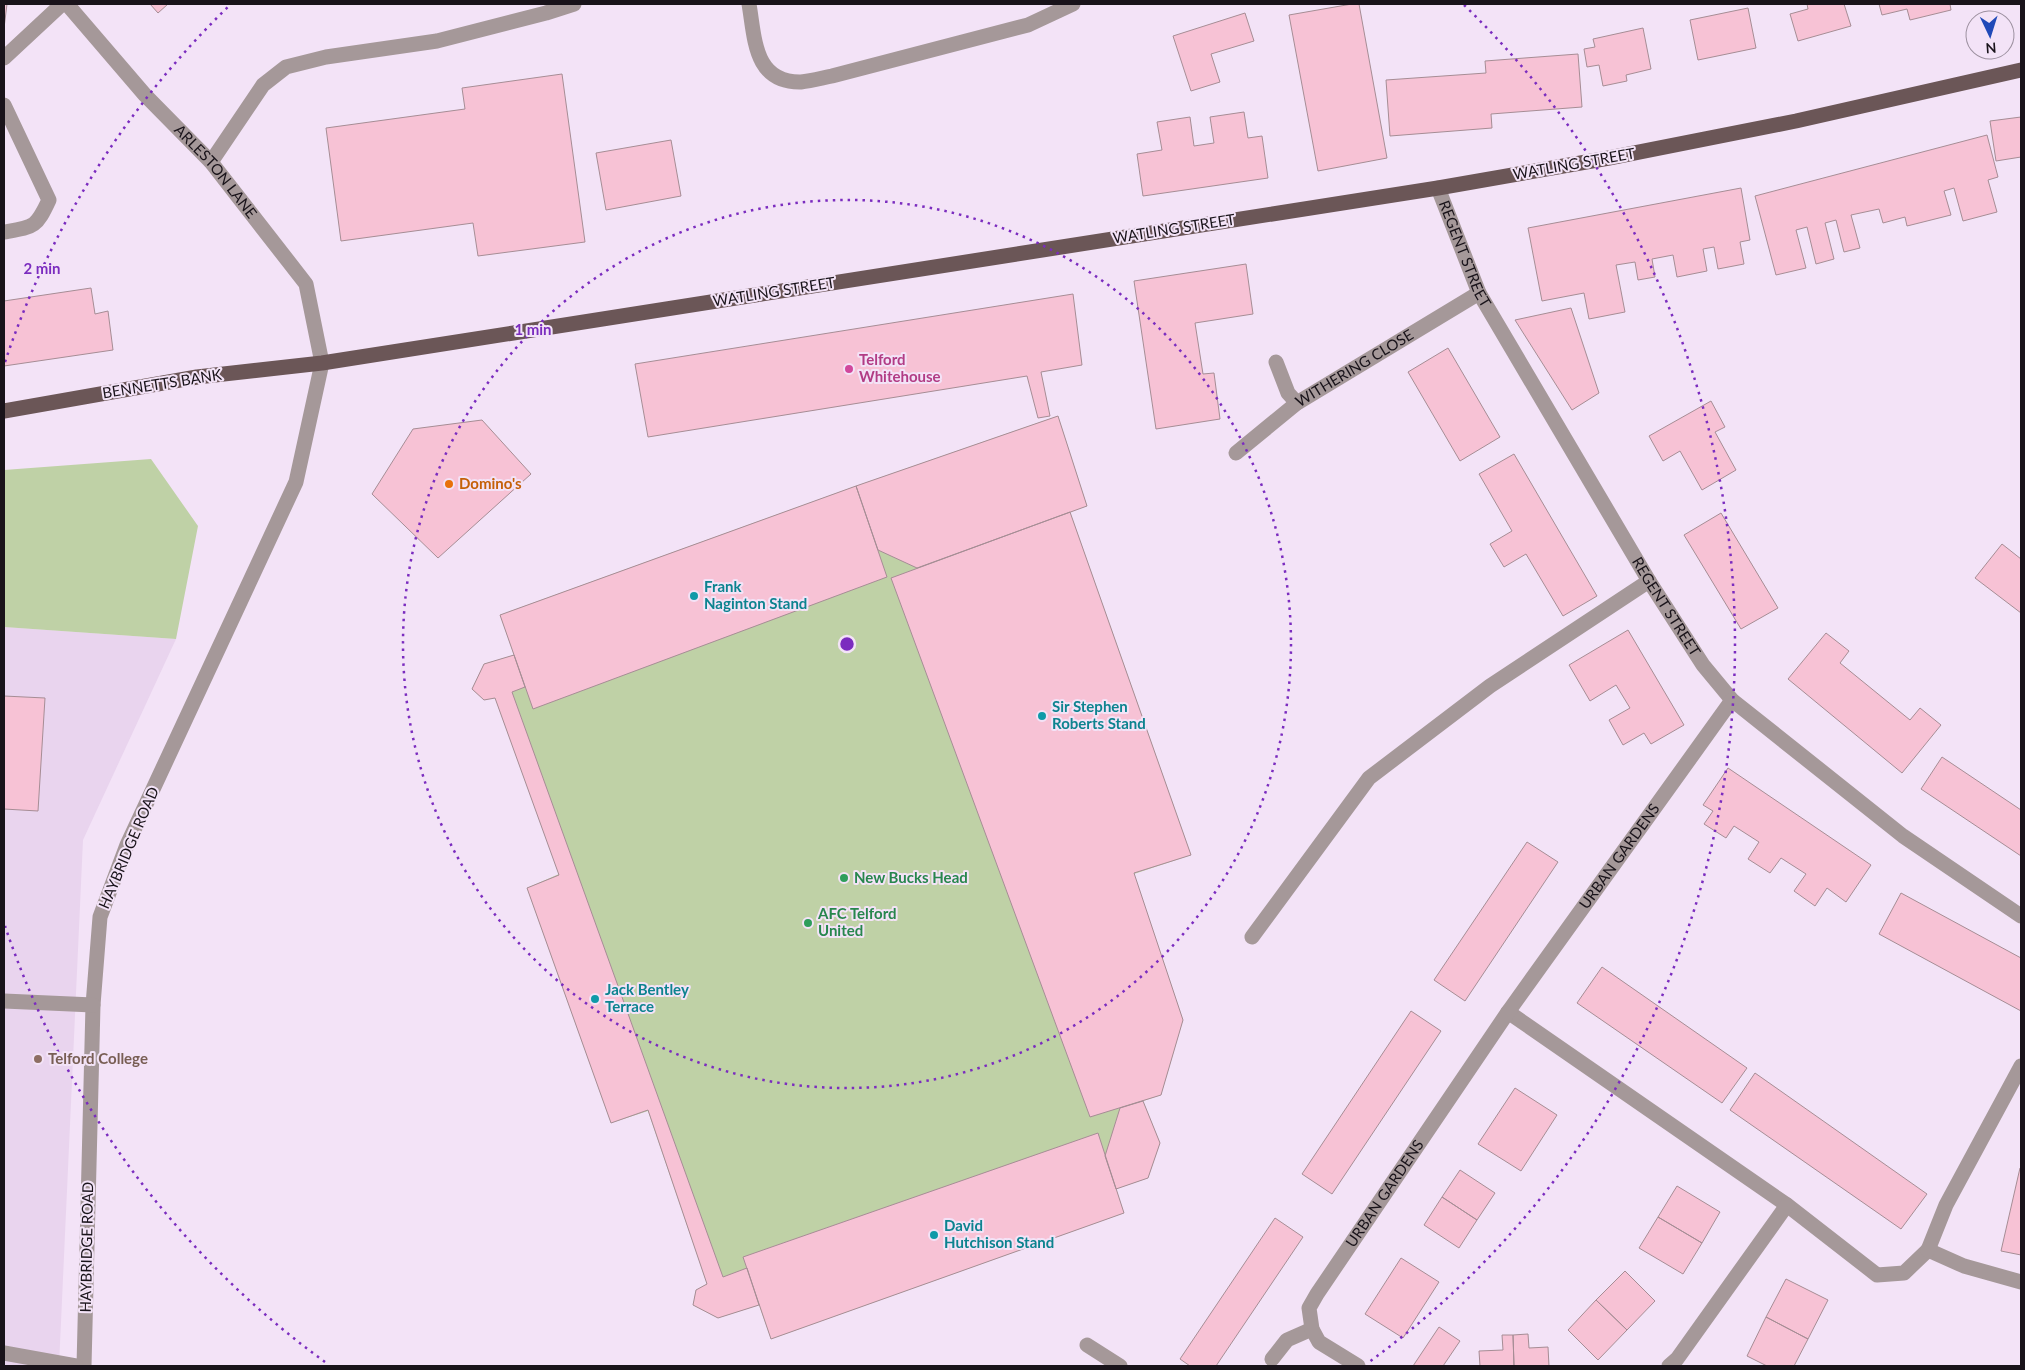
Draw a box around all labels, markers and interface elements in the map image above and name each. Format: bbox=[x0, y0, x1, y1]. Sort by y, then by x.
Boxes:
north arrow bbox=[1965, 10, 2015, 60]
text: N bbox=[1985, 40, 1997, 57]
street label: ARLESTON LANE bbox=[171, 120, 261, 221]
street label: WATLING STREET bbox=[1511, 143, 1636, 183]
street label: REGENT STREET bbox=[1436, 197, 1495, 310]
street label: WATLING STREET bbox=[1111, 209, 1236, 247]
text: 2 min bbox=[23, 259, 61, 277]
street label: WATLING STREET bbox=[711, 272, 836, 310]
text: 1 min bbox=[514, 320, 552, 338]
street label: WITHERING CLOSE bbox=[1292, 325, 1416, 410]
place label: Telford Whitehouse bbox=[859, 350, 941, 385]
marker: Telford Whitehouse bbox=[843, 363, 855, 375]
street label: BENNETTS BANK bbox=[101, 365, 223, 401]
place label: Domino's bbox=[459, 474, 522, 492]
marker: Domino's bbox=[443, 478, 455, 490]
street label: REGENT STREET bbox=[1629, 553, 1705, 659]
place label: Frank Naginton Stand bbox=[704, 577, 807, 612]
marker: Frank Naginton Stand bbox=[688, 590, 700, 602]
centre of rings bbox=[838, 635, 856, 653]
place label: Sir Stephen Roberts Stand bbox=[1052, 697, 1146, 732]
marker: Sir Stephen Roberts Stand bbox=[1036, 710, 1048, 722]
street label: HAYBRIDGE ROAD bbox=[94, 784, 162, 911]
street label: URBAN GARDENS bbox=[1575, 800, 1663, 912]
place label: New Bucks Head bbox=[854, 868, 968, 886]
marker: New Bucks Head bbox=[838, 872, 850, 884]
place label: AFC Telford United bbox=[817, 904, 897, 939]
marker: AFC Telford United bbox=[802, 917, 814, 929]
place label: Jack Bentley Terrace bbox=[605, 980, 689, 1015]
marker: Jack Bentley Terrace bbox=[589, 993, 601, 1005]
place label: Telford College bbox=[48, 1049, 148, 1067]
marker: Telford College bbox=[32, 1053, 44, 1065]
street label: URBAN GARDENS bbox=[1341, 1136, 1427, 1250]
street label: HAYBRIDGE ROAD bbox=[76, 1181, 96, 1312]
place label: David Hutchison Stand bbox=[944, 1216, 1054, 1251]
marker: David Hutchison Stand bbox=[928, 1229, 940, 1241]

